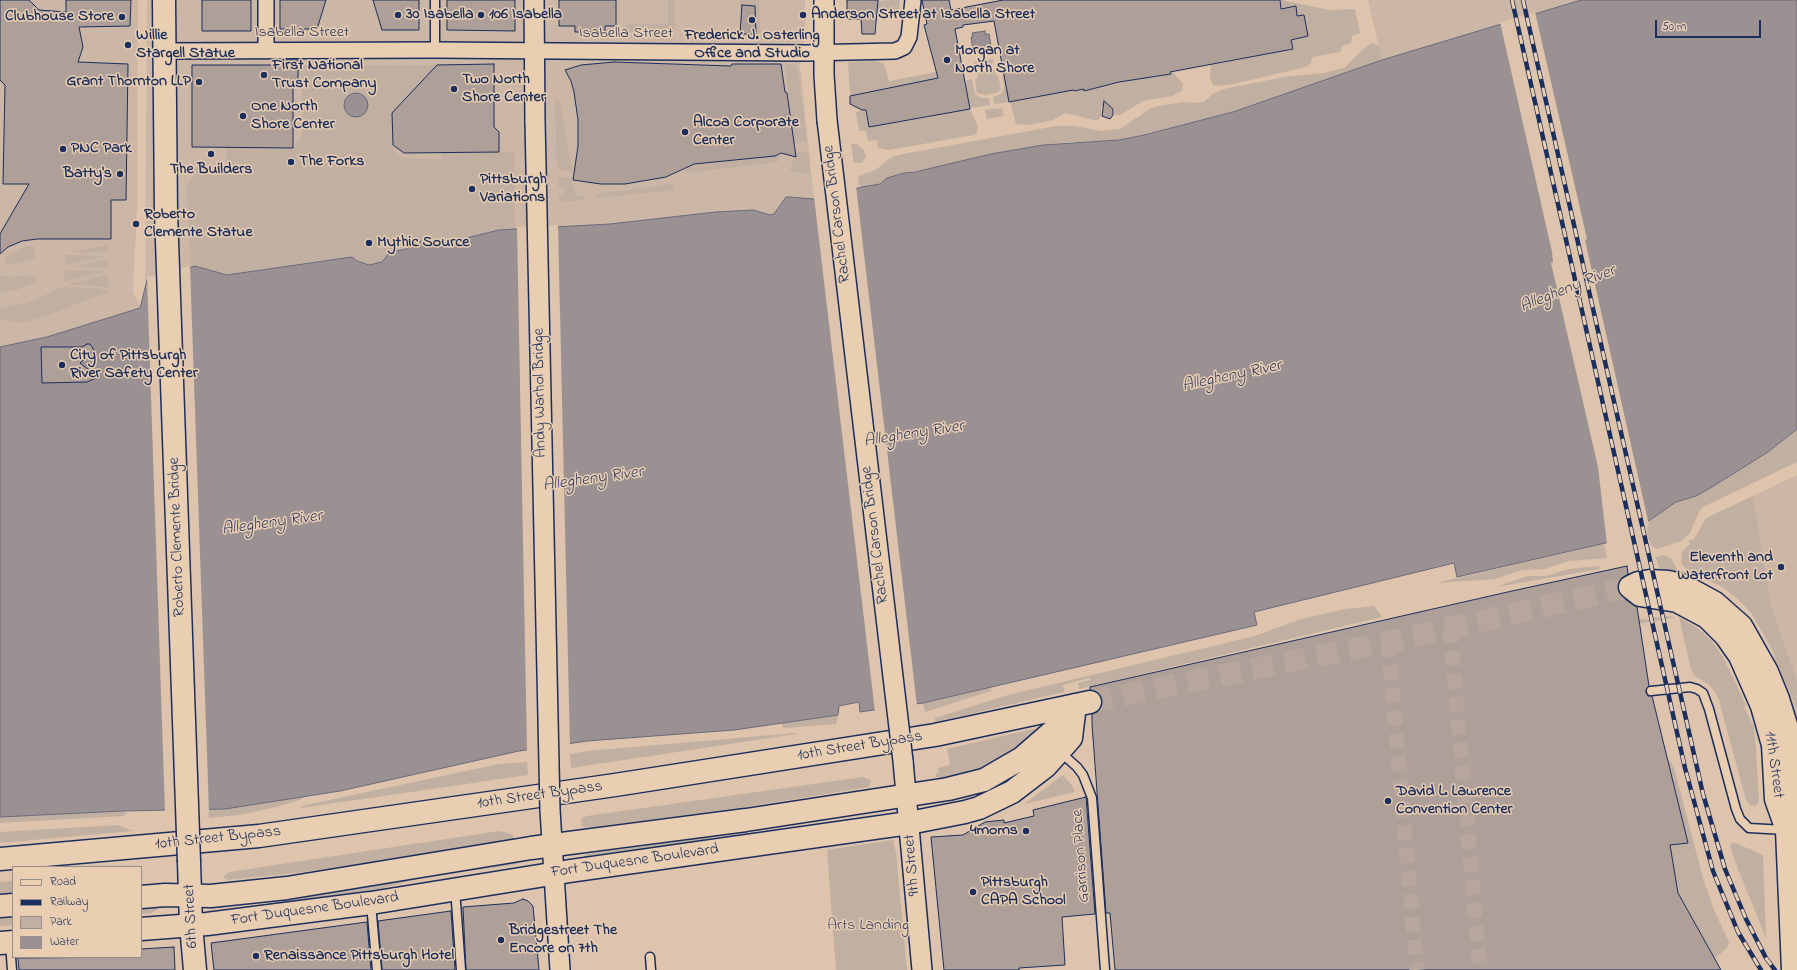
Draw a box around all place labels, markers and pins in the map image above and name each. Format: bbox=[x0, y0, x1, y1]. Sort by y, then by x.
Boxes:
place label: 30 Isabella bbox=[406, 5, 474, 25]
place label: 106 Isabella bbox=[489, 5, 562, 25]
place label: Anderson Street at Isabella Street bbox=[811, 5, 1035, 25]
place label: Clubhouse Store bbox=[5, 7, 114, 27]
marker: 30 Isabella bbox=[393, 10, 403, 20]
marker: 106 Isabella bbox=[476, 10, 486, 20]
marker: Anderson Street at Isabella Street bbox=[798, 10, 808, 20]
marker: Clubhouse Store bbox=[117, 12, 127, 22]
marker: Frederick J. Osterling Office and Studio bbox=[747, 15, 757, 25]
place label: Willie Stargell Statue bbox=[136, 26, 235, 64]
place label: Frederick J. Osterling Office and Studio bbox=[684, 26, 820, 64]
marker: Willie Stargell Statue bbox=[123, 40, 133, 50]
place label: Morgan at North Shore bbox=[955, 41, 1034, 79]
marker: Morgan at North Shore bbox=[942, 55, 952, 65]
place label: First National Trust Company bbox=[272, 56, 376, 94]
marker: First National Trust Company bbox=[259, 70, 269, 80]
place label: Two North Shore Center bbox=[462, 70, 546, 108]
place label: Grant Thornton LLP bbox=[66, 72, 191, 92]
marker: Grant Thornton LLP bbox=[194, 77, 204, 87]
marker: Two North Shore Center bbox=[449, 84, 459, 94]
place label: One North Shore Center bbox=[251, 97, 335, 135]
marker: One North Shore Center bbox=[238, 111, 248, 121]
place label: Alcoa Corporate Center bbox=[693, 113, 799, 151]
marker: Alcoa Corporate Center bbox=[680, 127, 690, 137]
place label: PNC Park bbox=[71, 139, 132, 159]
marker: PNC Park bbox=[58, 144, 68, 154]
marker: The Builders bbox=[206, 149, 216, 159]
place label: The Forks bbox=[299, 152, 364, 172]
marker: The Forks bbox=[286, 157, 296, 167]
place label: The Builders bbox=[170, 160, 252, 180]
place label: Batty's bbox=[63, 164, 112, 184]
marker: Batty's bbox=[115, 169, 125, 179]
place label: Pittsburgh Variations bbox=[480, 170, 547, 208]
marker: Pittsburgh Variations bbox=[467, 184, 477, 194]
place label: Roberto Clemente Statue bbox=[144, 205, 253, 243]
marker: Roberto Clemente Statue bbox=[131, 219, 141, 229]
place label: Mythic Source bbox=[377, 233, 469, 253]
marker: Mythic Source bbox=[364, 238, 374, 248]
place label: City of Pittsburgh River Safety Center bbox=[70, 346, 198, 384]
marker: City of Pittsburgh River Safety Center bbox=[57, 360, 67, 370]
place label: Eleventh and Waterfront Lot bbox=[1677, 548, 1773, 586]
marker: Eleventh and Waterfront Lot bbox=[1776, 562, 1786, 572]
place label: David L. Lawrence Convention Center bbox=[1396, 782, 1513, 820]
marker: David L. Lawrence Convention Center bbox=[1383, 796, 1393, 806]
place label: 4moms bbox=[970, 821, 1018, 841]
marker: 4moms bbox=[1021, 826, 1031, 836]
place label: Pittsburgh CAPA School bbox=[981, 873, 1066, 911]
marker: Pittsburgh CAPA School bbox=[968, 887, 978, 897]
place label: Bridgestreet The Encore on 7th bbox=[509, 921, 617, 959]
marker: Bridgestreet The Encore on 7th bbox=[496, 935, 506, 945]
place label: Renaissance Pittsburgh Hotel bbox=[264, 946, 454, 966]
marker: Renaissance Pittsburgh Hotel bbox=[251, 951, 261, 961]

